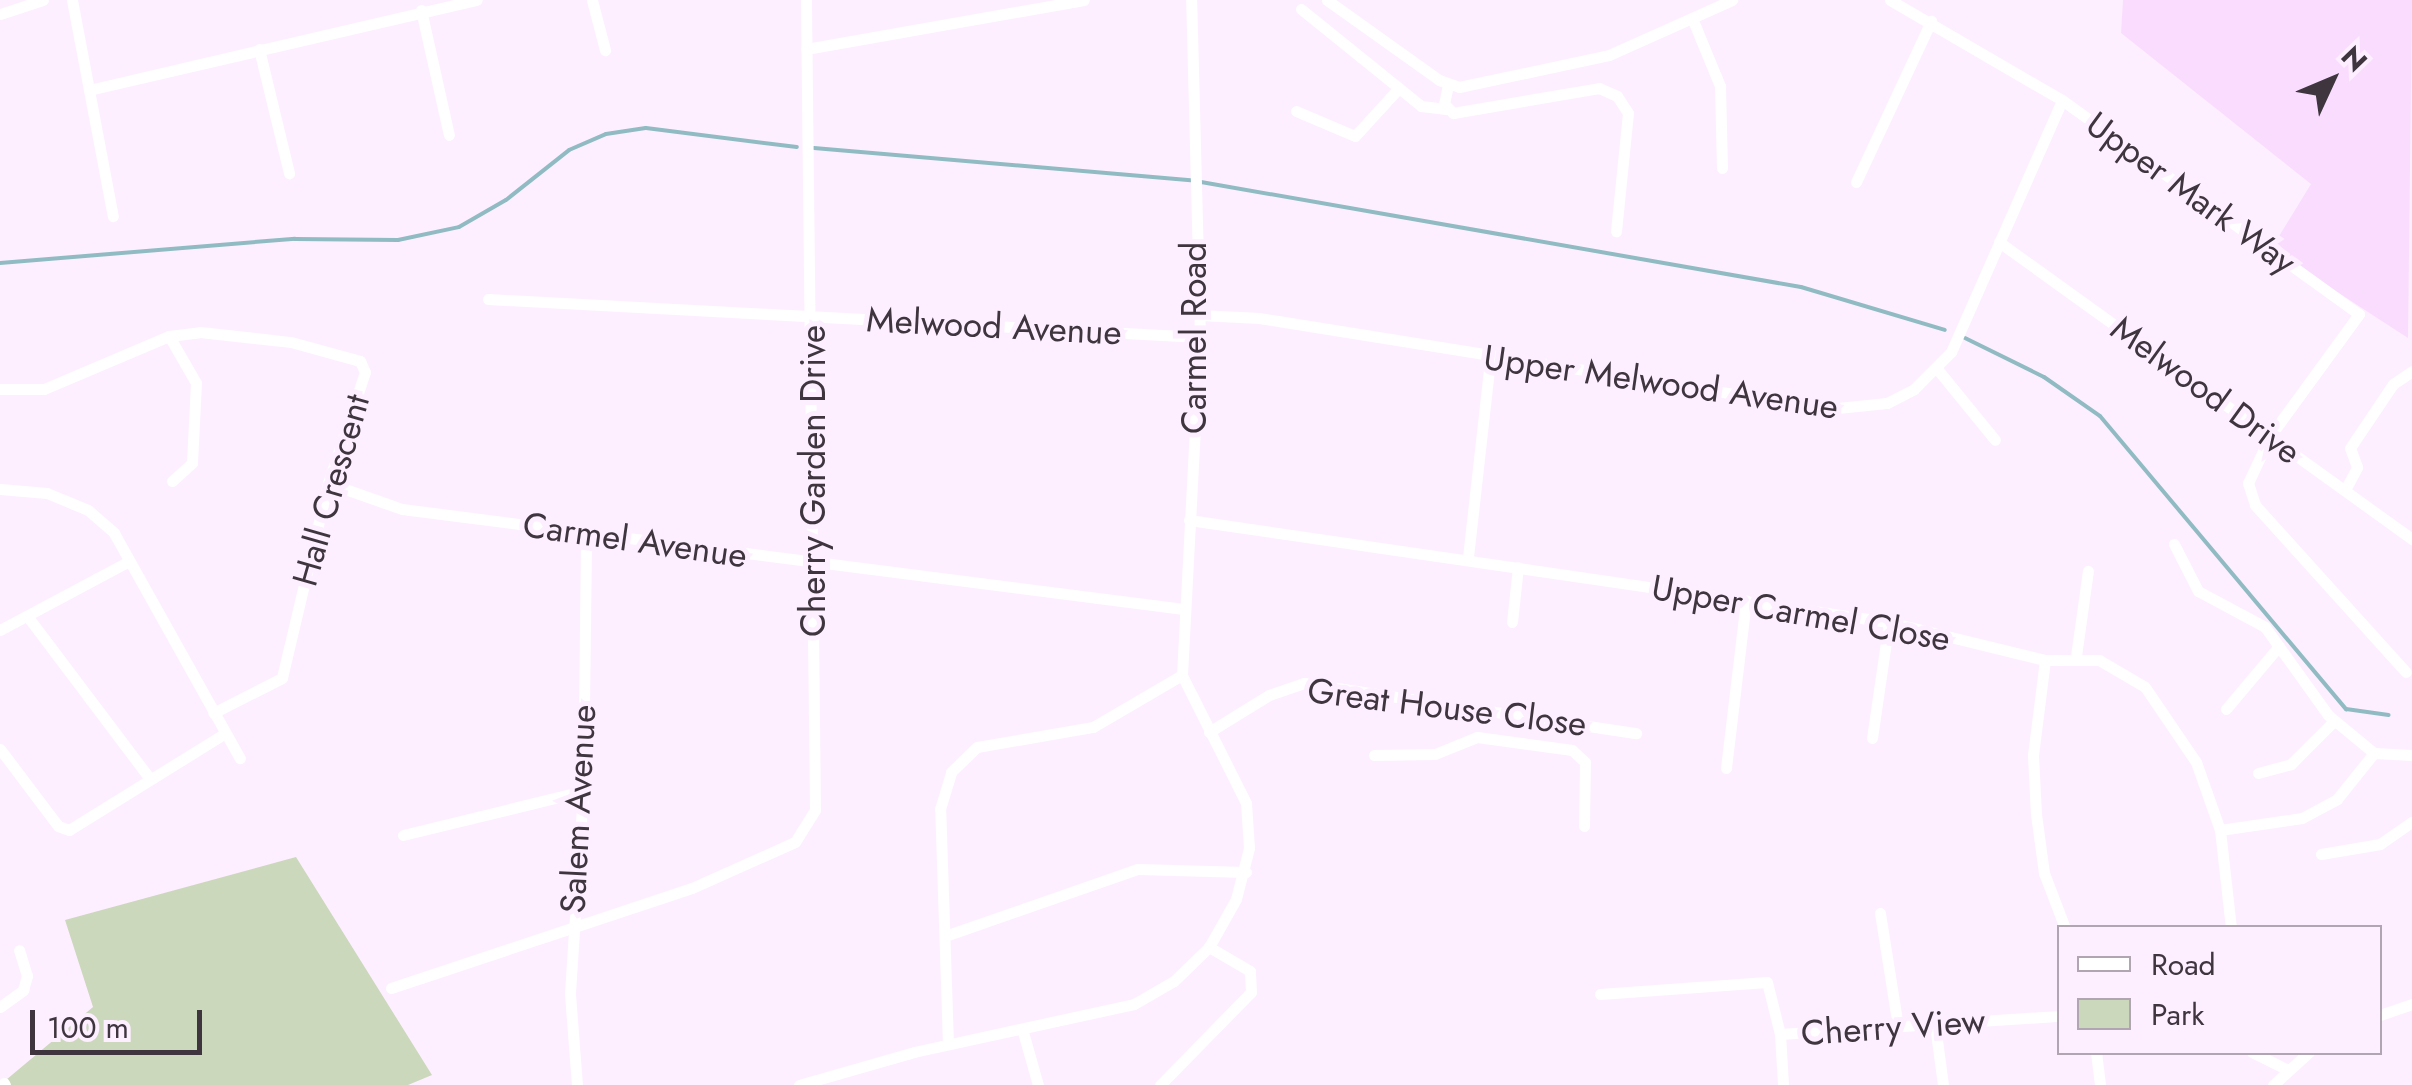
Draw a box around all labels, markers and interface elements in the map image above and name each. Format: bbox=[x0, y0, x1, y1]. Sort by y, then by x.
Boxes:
north arrow bbox=[2282, 30, 2382, 130]
text: N bbox=[2331, 37, 2376, 81]
street label: Upper Mark Way bbox=[2078, 103, 2304, 283]
street label: Carmel Road bbox=[1173, 242, 1215, 434]
street label: Melwood Avenue bbox=[865, 298, 1123, 354]
street label: Melwood Drive bbox=[2103, 307, 2309, 473]
street label: Cherry Garden Drive bbox=[792, 325, 834, 637]
street label: Upper Melwood Avenue bbox=[1481, 336, 1841, 428]
street label: Hall Crescent bbox=[284, 389, 378, 591]
street label: Carmel Avenue bbox=[520, 503, 750, 577]
street label: Upper Carmel Close bbox=[1649, 566, 1953, 660]
street label: Great House Close bbox=[1305, 669, 1589, 745]
street label: Salem Avenue bbox=[552, 704, 604, 914]
legend bbox=[2057, 925, 2382, 1055]
text: Road bbox=[2151, 943, 2216, 986]
scale bar bbox=[35, 990, 208, 1052]
text: Park bbox=[2151, 993, 2204, 1036]
street label: Cherry View bbox=[1799, 1000, 1987, 1054]
text: 100 m bbox=[47, 1006, 129, 1049]

